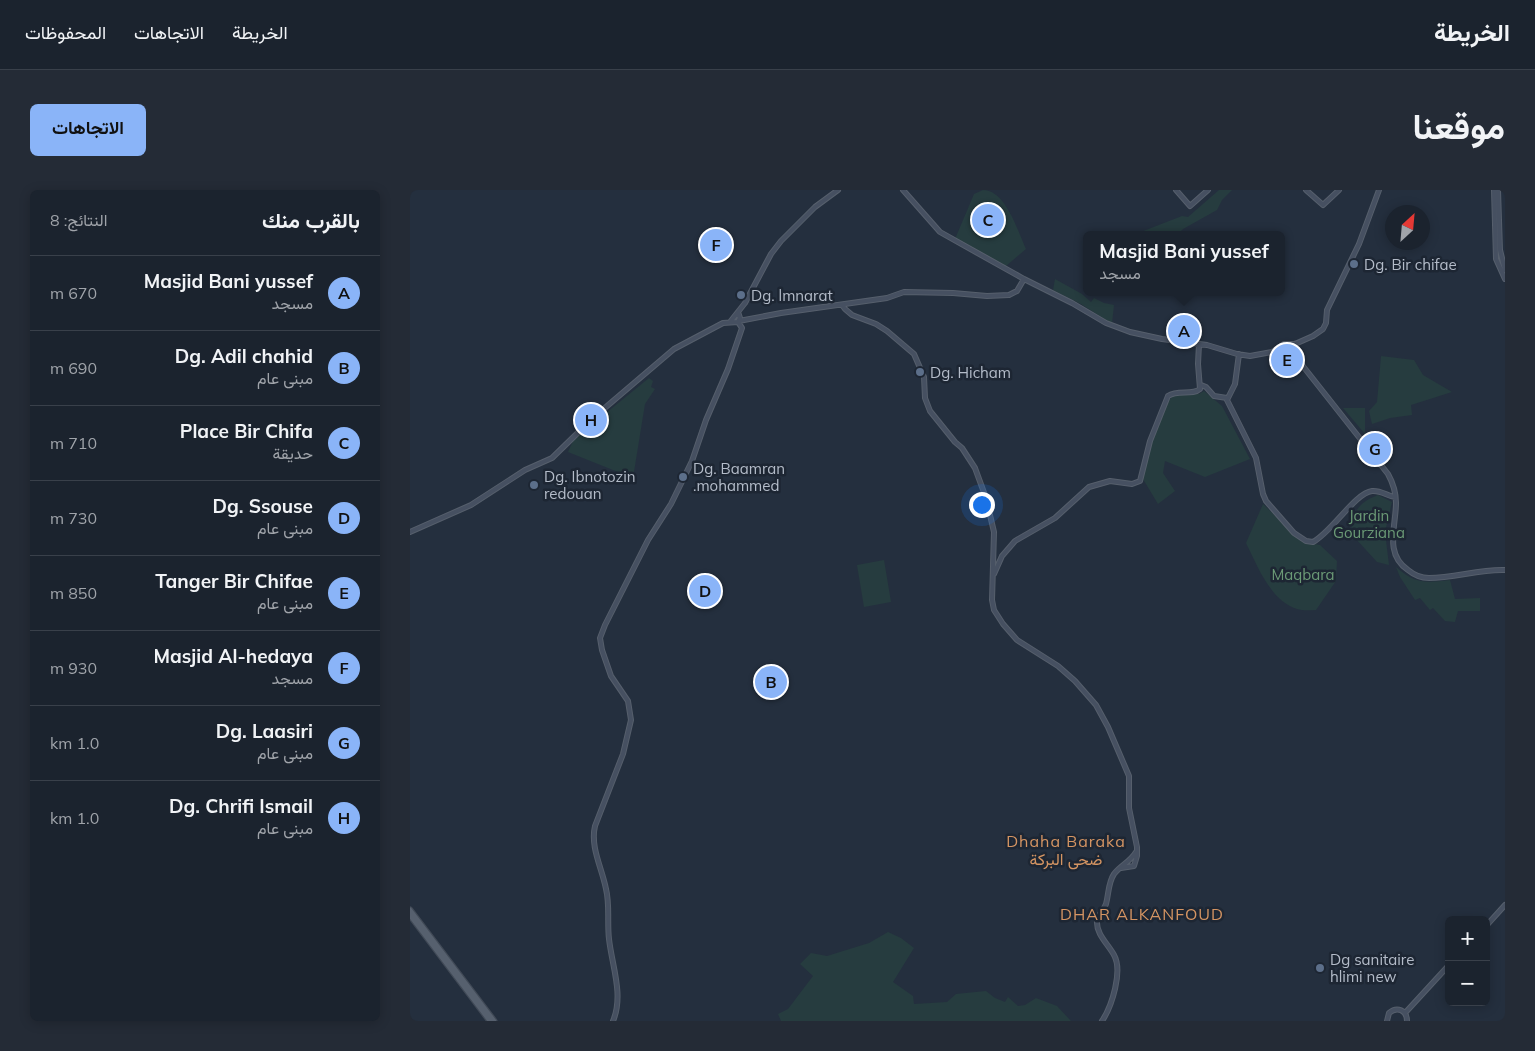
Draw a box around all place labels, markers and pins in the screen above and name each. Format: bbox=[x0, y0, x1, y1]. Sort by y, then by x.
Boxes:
pin: C bbox=[972, 201, 1004, 239]
pin: F bbox=[700, 226, 732, 264]
place label: Dg. Bir chifae bbox=[1364, 255, 1457, 274]
marker: Dg. Bir chifae bbox=[1348, 258, 1360, 270]
place label: Dg. lmnarat bbox=[751, 286, 833, 305]
marker: Dg. lmnarat bbox=[735, 289, 747, 301]
pin: A bbox=[1168, 312, 1200, 350]
pin: E bbox=[1271, 341, 1303, 379]
place label: Dg. Hicham bbox=[930, 363, 1011, 382]
marker: Dg. Hicham bbox=[914, 366, 926, 378]
pin: H bbox=[575, 401, 607, 439]
pin: G bbox=[1359, 430, 1391, 468]
place label: Dg. Baamran .mohammed bbox=[693, 459, 785, 495]
place label: Dg. Ibnotozin redouan bbox=[544, 467, 636, 503]
marker: Dg. Baamran .mohammed bbox=[677, 471, 689, 483]
marker: Dg. Ibnotozin redouan bbox=[528, 479, 540, 491]
pin: D bbox=[689, 572, 721, 610]
pin: B bbox=[755, 663, 787, 701]
place label: Dg sanitaire hlimi new bbox=[1330, 950, 1414, 986]
marker: Dg sanitaire hlimi new bbox=[1314, 962, 1326, 974]

